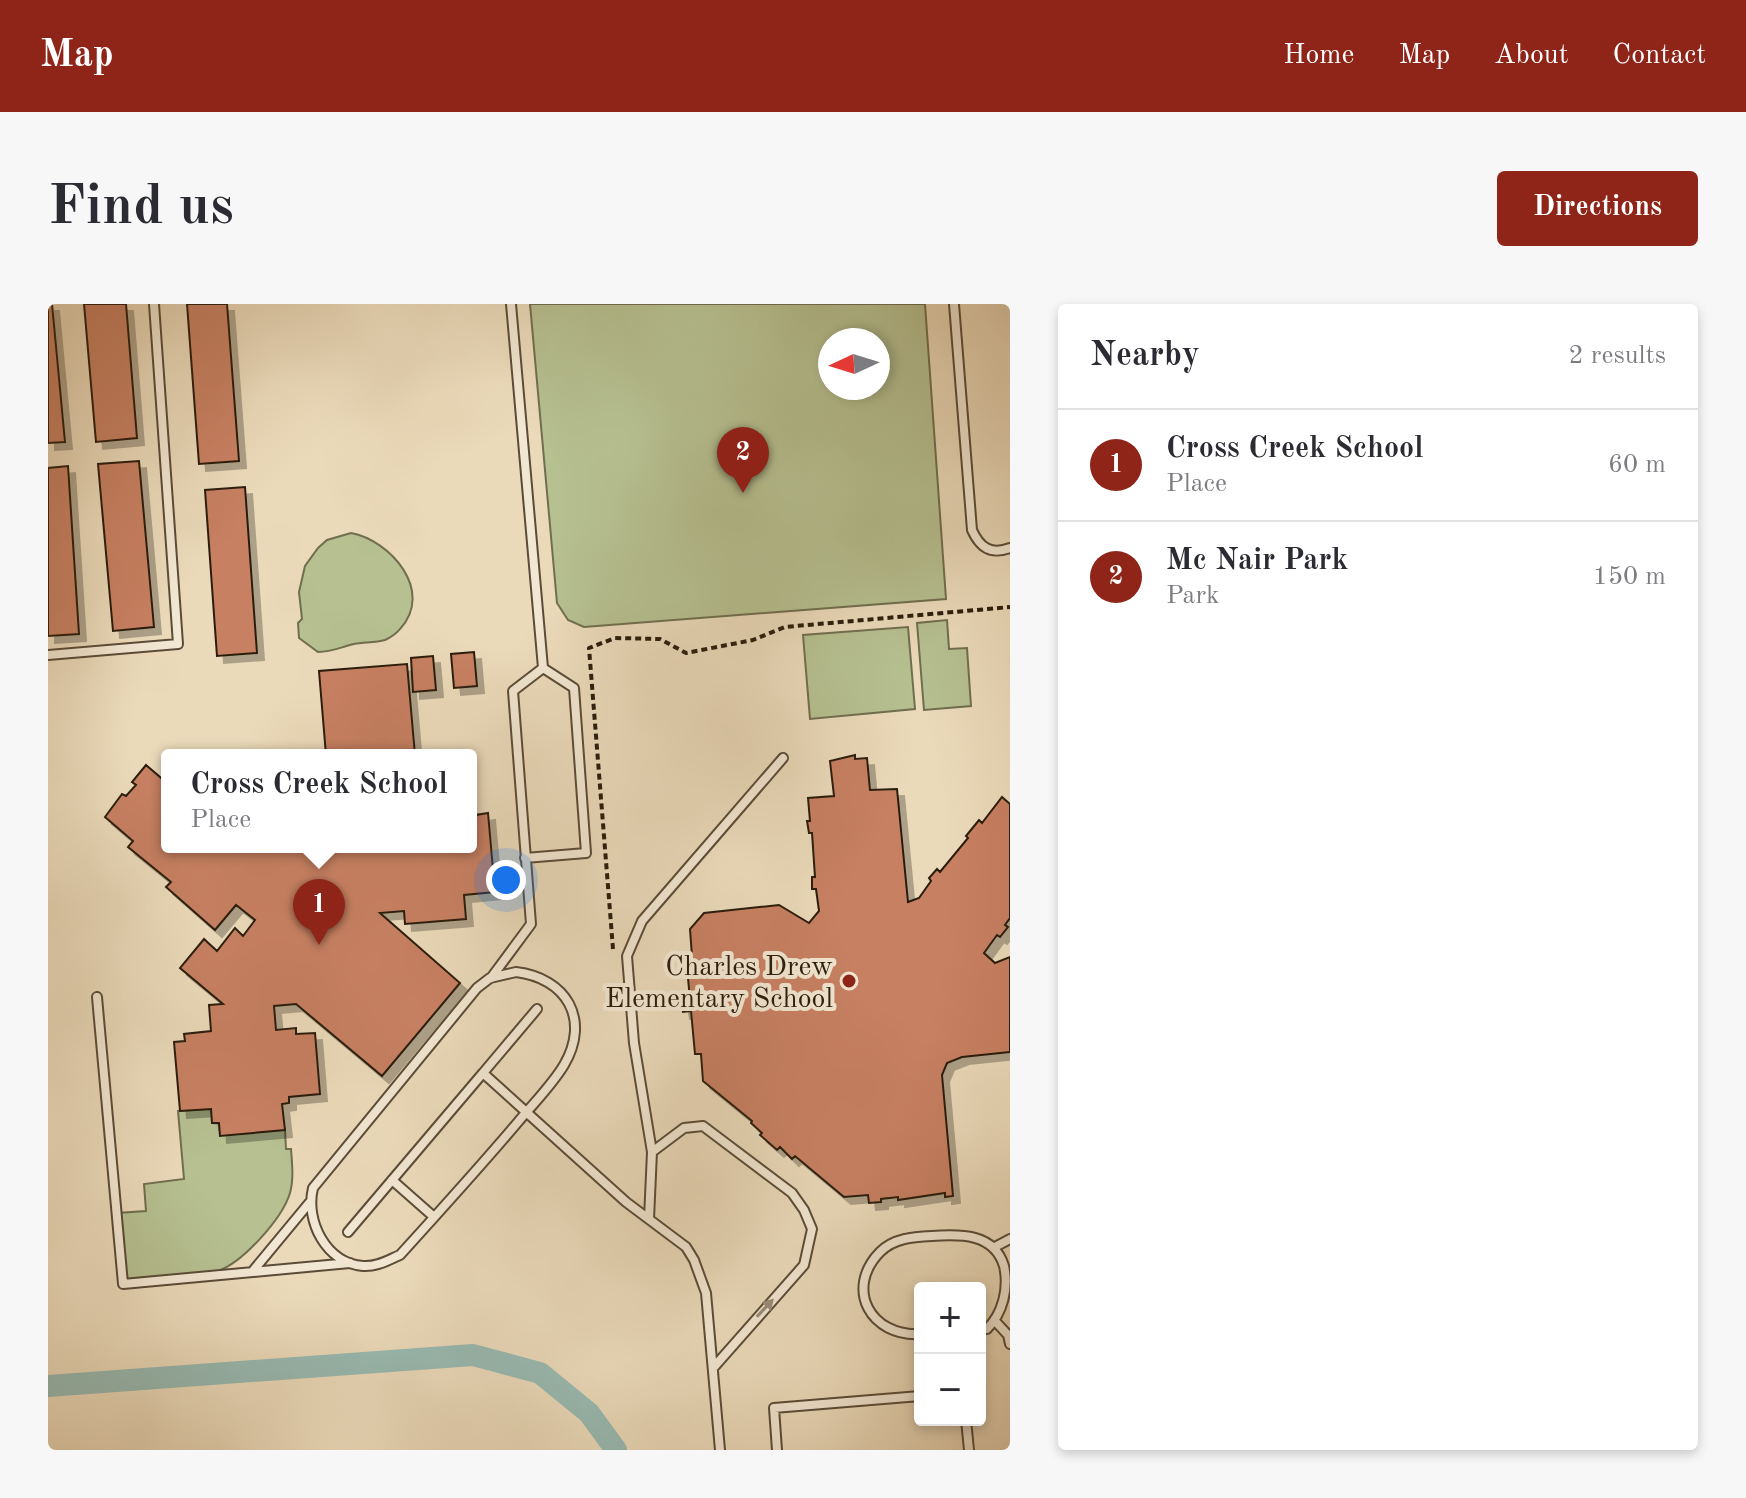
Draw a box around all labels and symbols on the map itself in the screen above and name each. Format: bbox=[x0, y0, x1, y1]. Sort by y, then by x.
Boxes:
north arrow bbox=[818, 328, 890, 400]
pin: 2 bbox=[717, 427, 769, 493]
your location bbox=[486, 860, 526, 900]
pin: 1 bbox=[293, 879, 345, 945]
place label: Charles Drew Elementary School bbox=[605, 954, 833, 1014]
marker: Charles Drew Elementary School bbox=[840, 972, 858, 990]
one-way arrow bbox=[755, 1298, 773, 1317]

